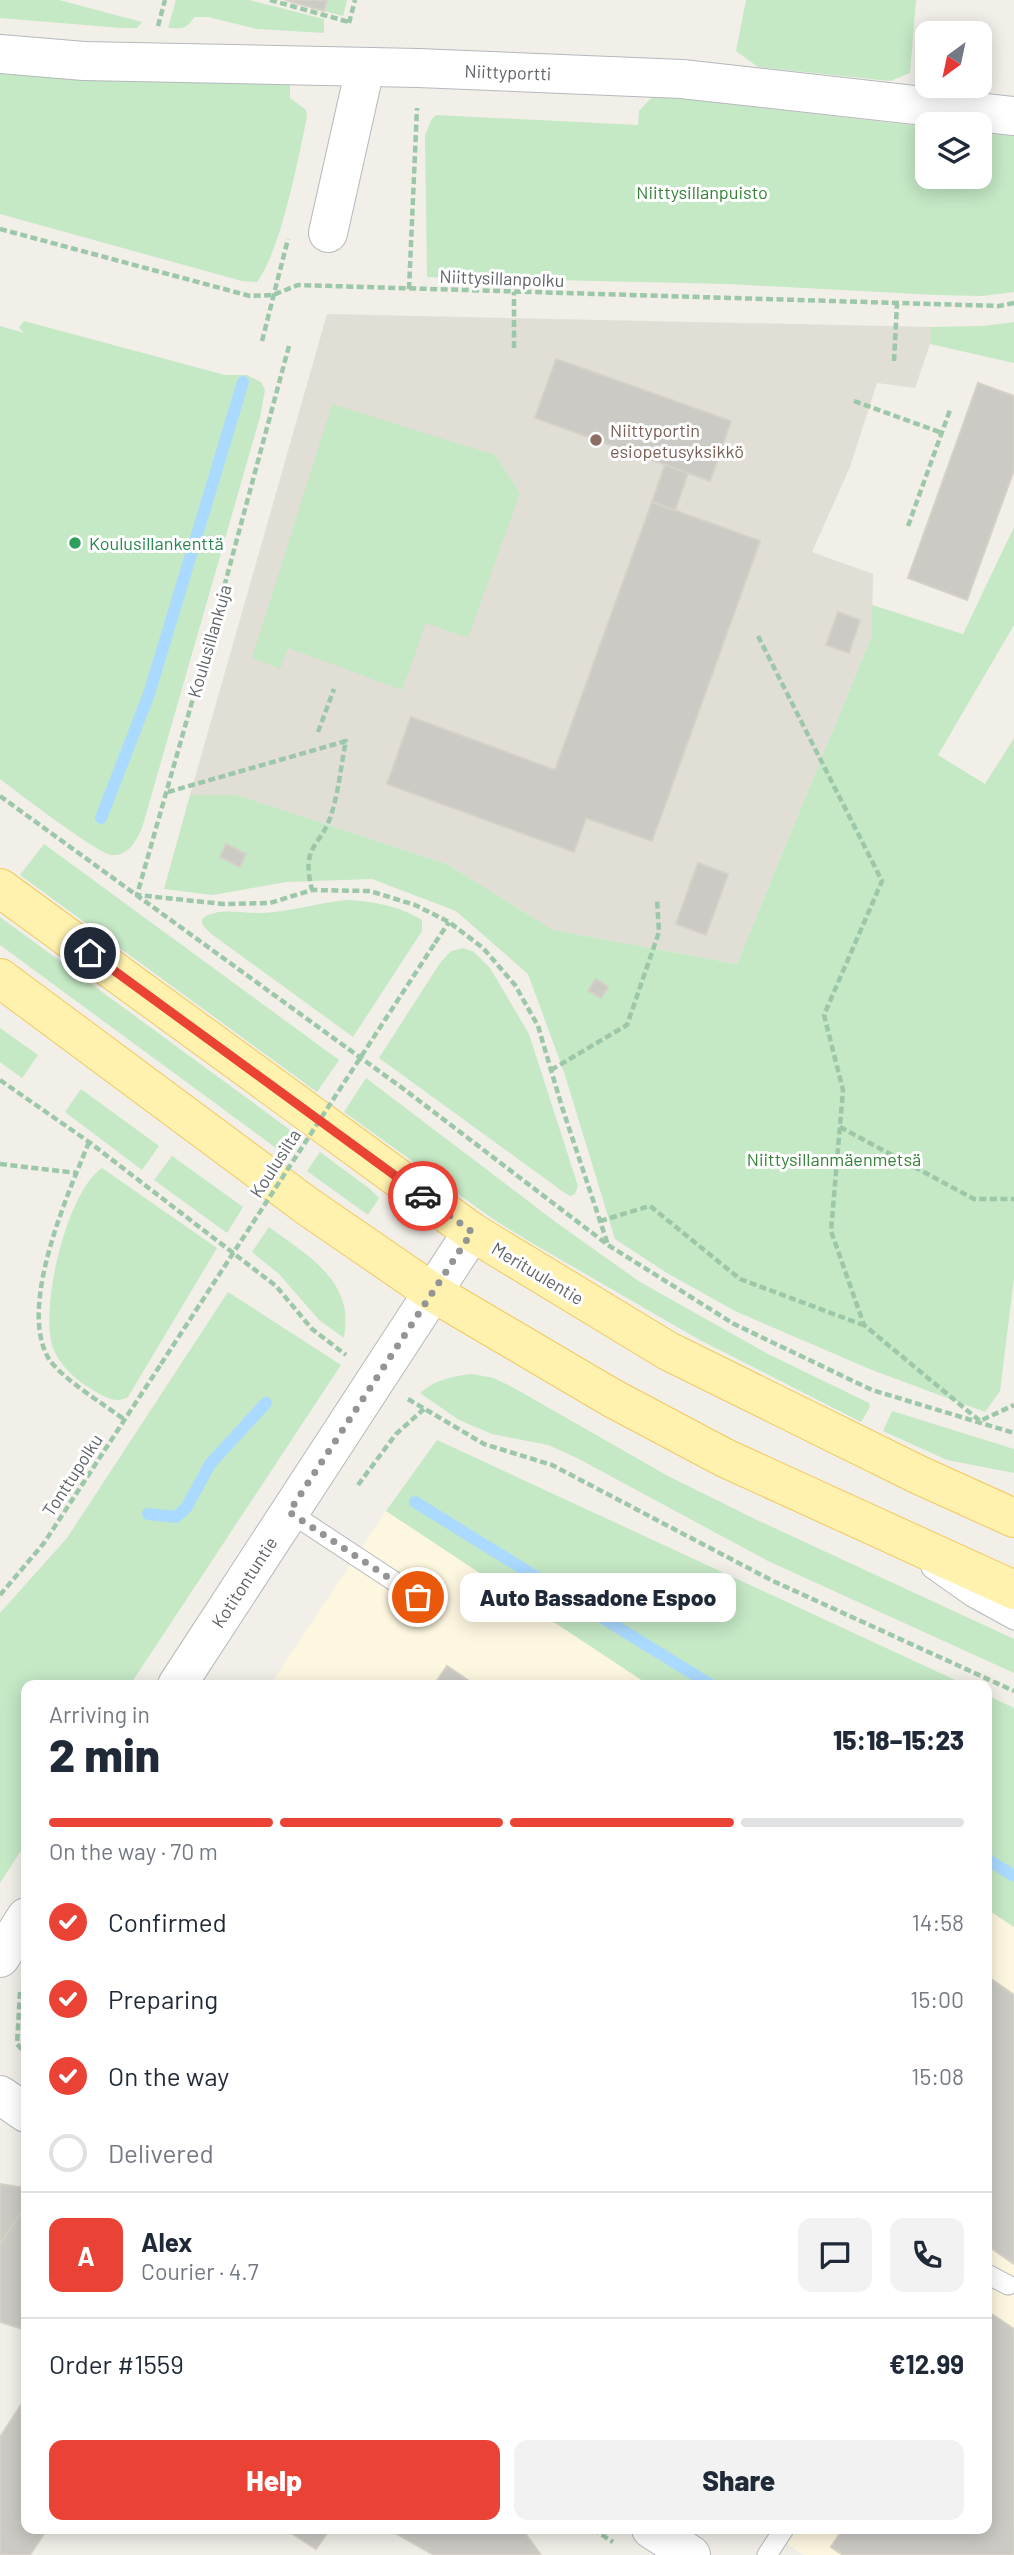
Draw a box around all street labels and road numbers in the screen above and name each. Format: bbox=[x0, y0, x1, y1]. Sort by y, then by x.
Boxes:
street label: Niittyportti bbox=[464, 59, 552, 85]
street label: Niittysillanpolku bbox=[439, 265, 565, 291]
street label: Koulusillankuja bbox=[182, 582, 236, 700]
street label: Koulusilta bbox=[245, 1125, 305, 1201]
street label: Merituulentie bbox=[488, 1237, 588, 1309]
street label: Tonttupolku bbox=[37, 1430, 107, 1520]
street label: Kotitontuntie bbox=[206, 1532, 282, 1632]

